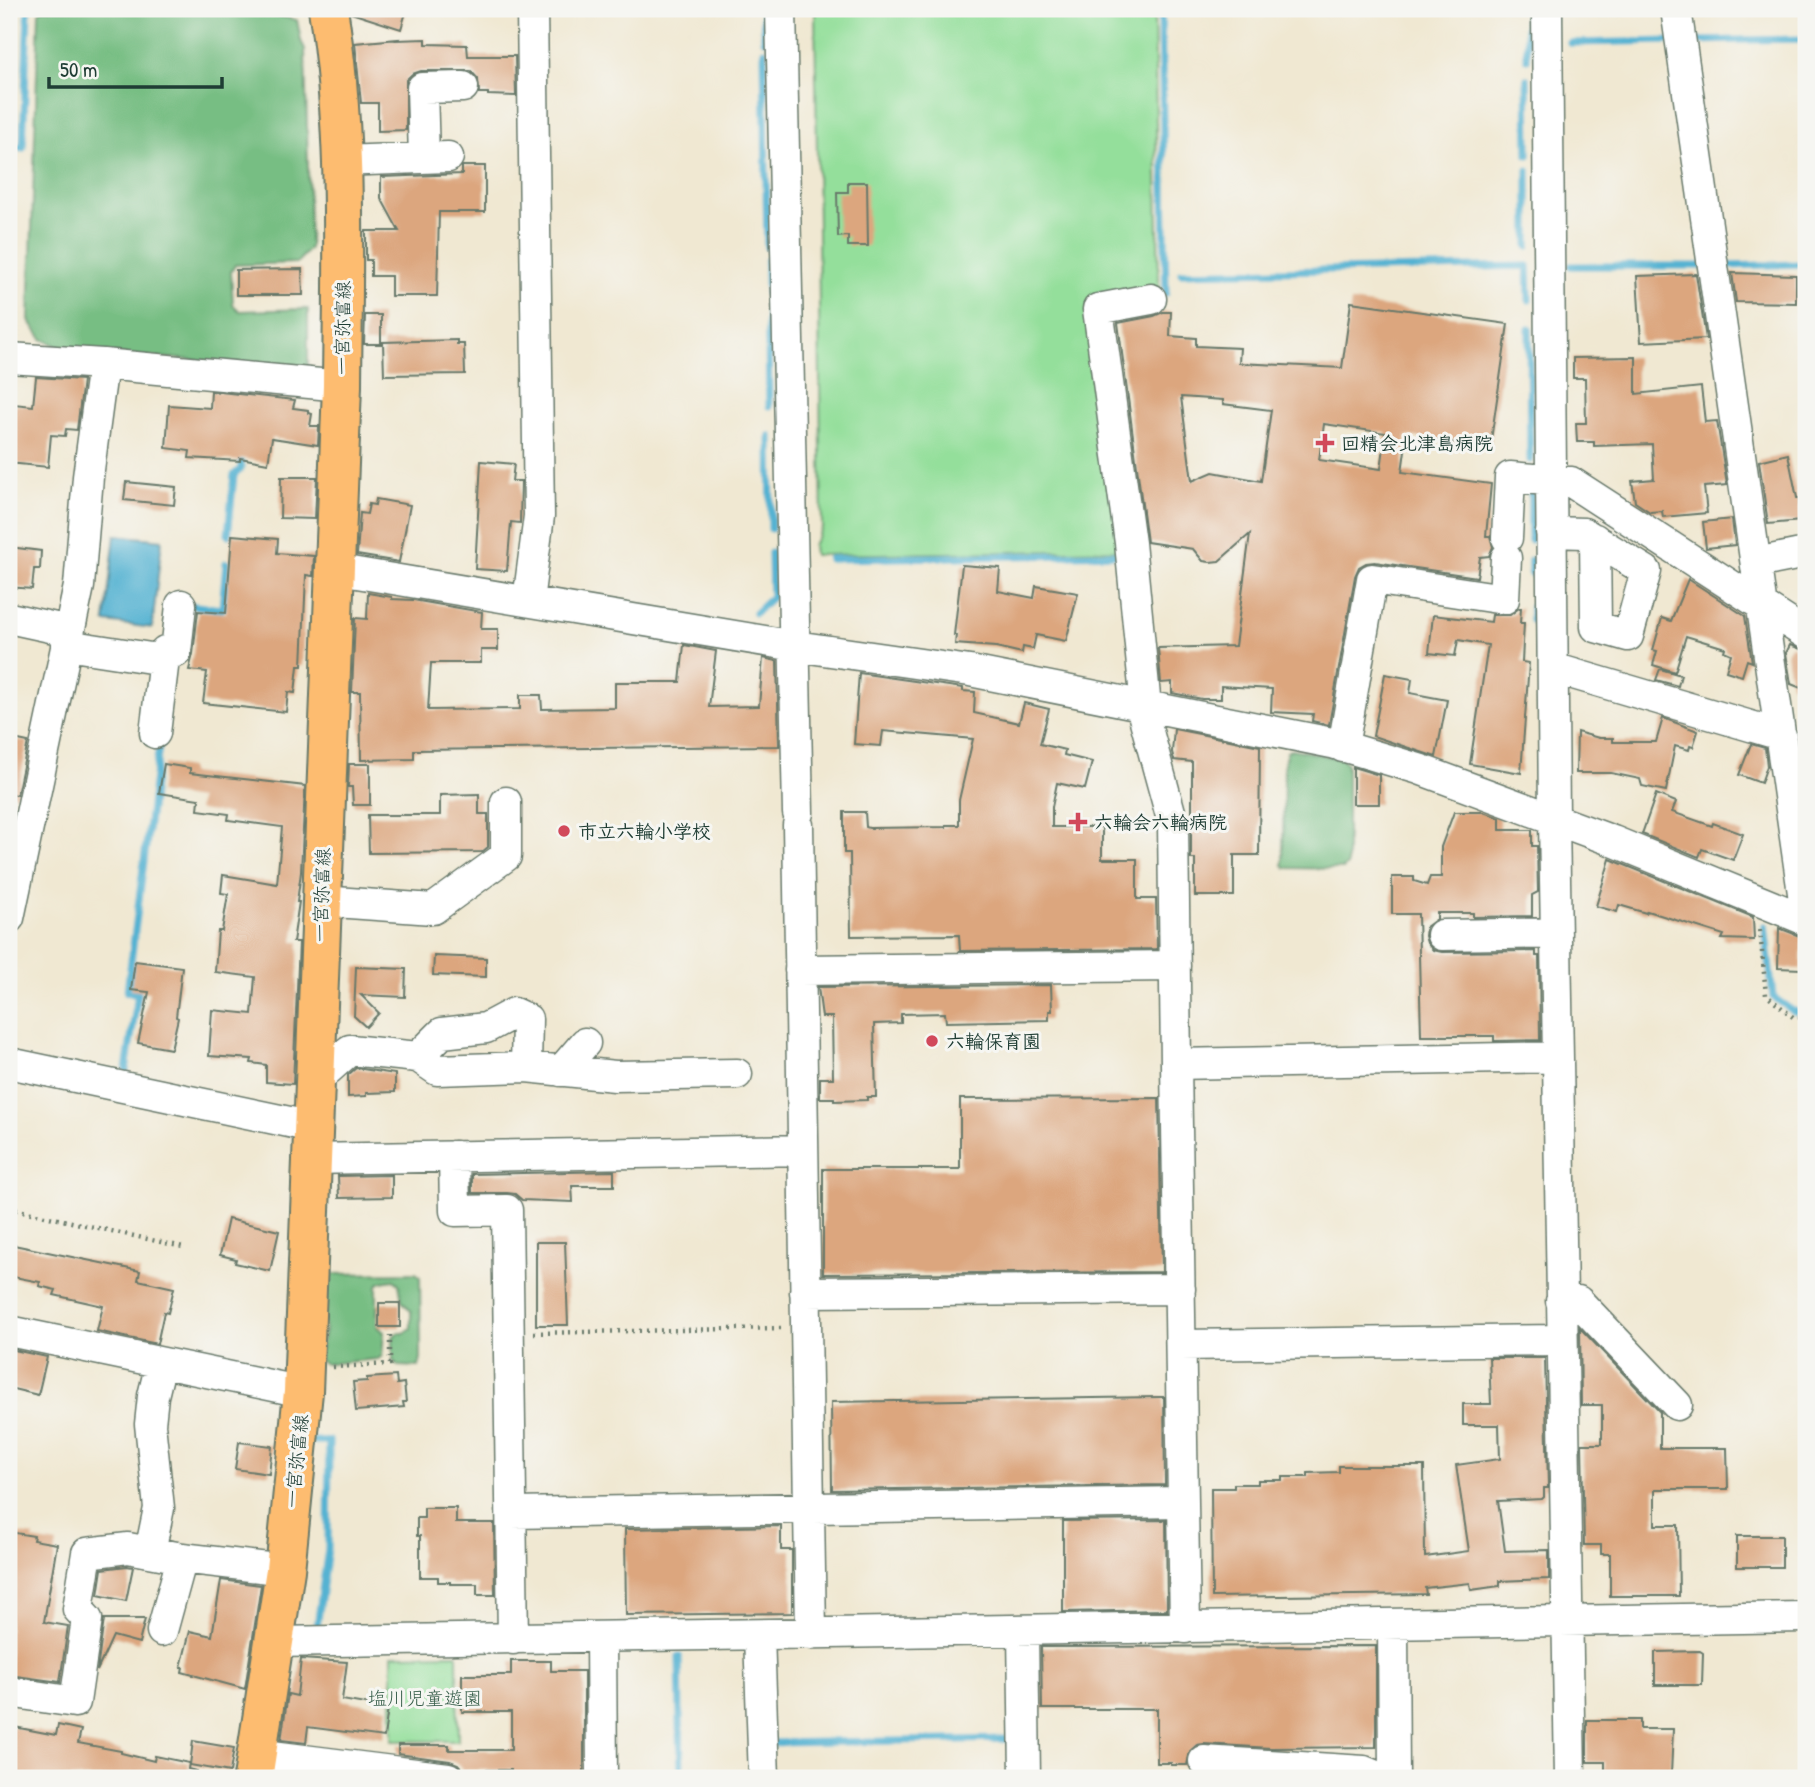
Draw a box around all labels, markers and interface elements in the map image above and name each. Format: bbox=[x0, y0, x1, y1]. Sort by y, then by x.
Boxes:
scale bar bbox=[49, 46, 222, 90]
text: 50 m bbox=[60, 55, 97, 84]
street label: 一宮弥富線 bbox=[328, 280, 356, 376]
place label: 回精会北津島病院 bbox=[1341, 430, 1493, 456]
marker: 回精会北津島病院 bbox=[1315, 433, 1335, 453]
place label: 六輪会六輪病院 bbox=[1094, 809, 1227, 835]
marker: 六輪会六輪病院 bbox=[1068, 812, 1088, 832]
place label: 市立六輪小学校 bbox=[578, 818, 711, 844]
marker: 市立六輪小学校 bbox=[556, 823, 572, 839]
street label: 一宮弥富線 bbox=[306, 847, 336, 943]
place label: 六輪保育園 bbox=[946, 1028, 1041, 1054]
marker: 六輪保育園 bbox=[924, 1033, 940, 1049]
street label: 一宮弥富線 bbox=[278, 1412, 314, 1510]
park label: 塩川児童遊園 bbox=[368, 1685, 482, 1711]

